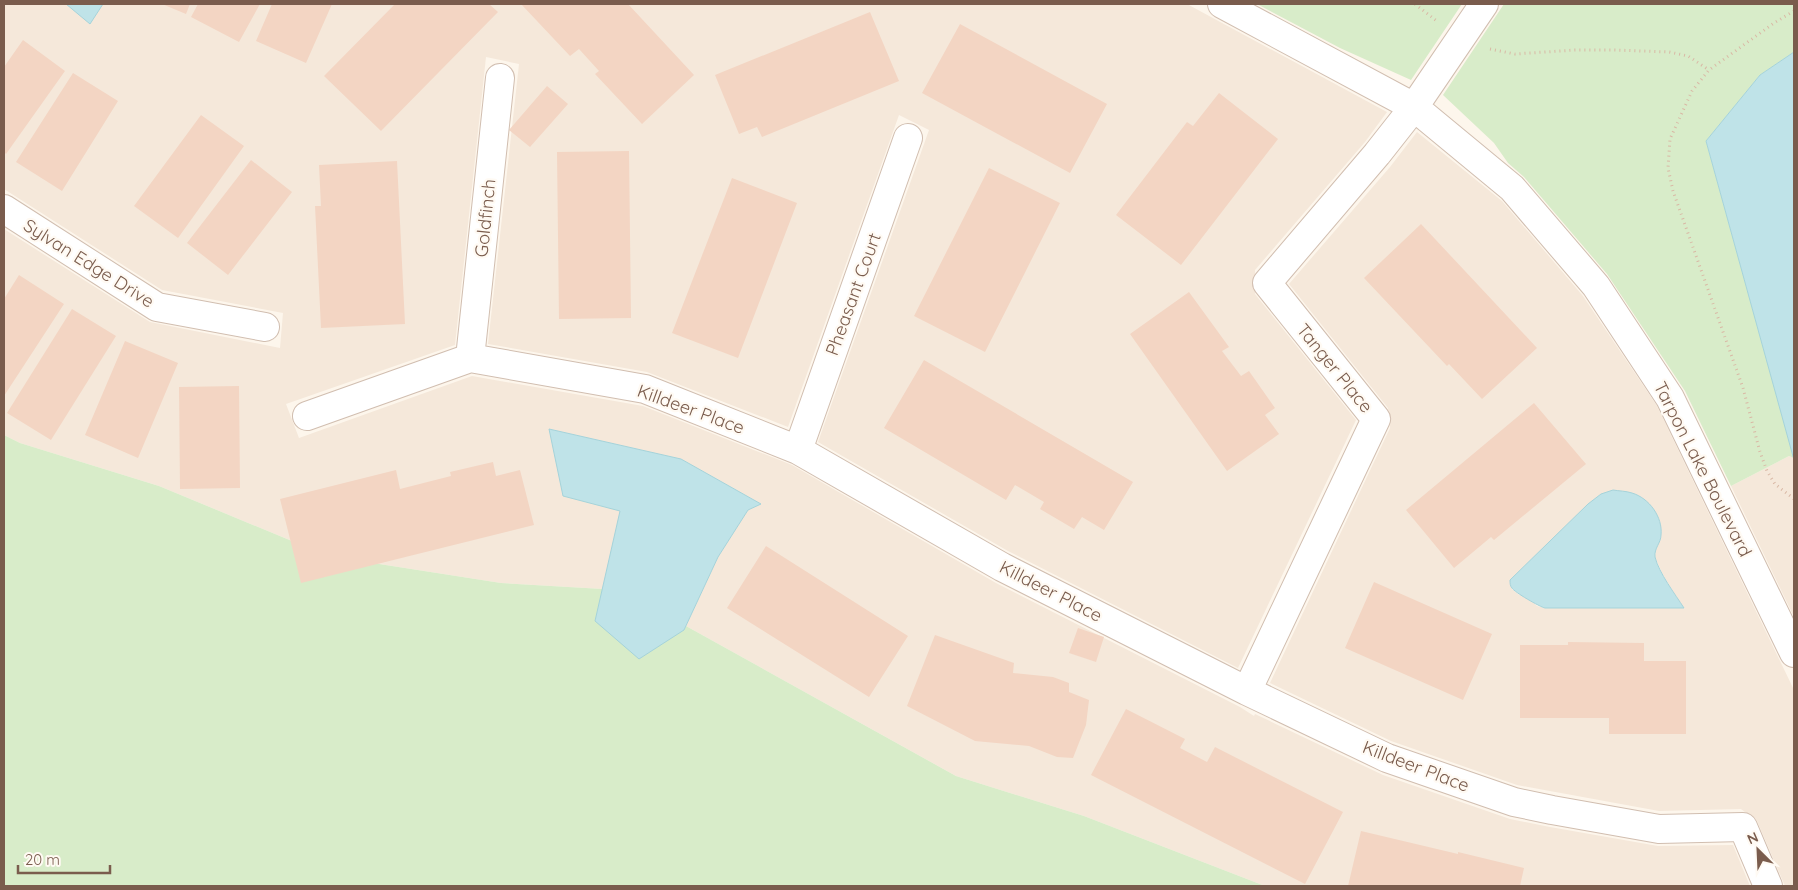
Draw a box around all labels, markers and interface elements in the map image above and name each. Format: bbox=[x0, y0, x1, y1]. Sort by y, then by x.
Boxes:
street label: Goldfinch bbox=[469, 178, 501, 258]
street label: Sylvan Edge Drive bbox=[19, 213, 159, 313]
street label: Pheasant Court bbox=[820, 229, 886, 359]
street label: Tanger Place bbox=[1292, 319, 1378, 417]
street label: Tarpon Lake Boulevard bbox=[1649, 378, 1757, 560]
street label: Killdeer Place bbox=[634, 379, 748, 439]
street label: Killdeer Place bbox=[996, 555, 1106, 627]
street label: Killdeer Place bbox=[1359, 735, 1473, 797]
north arrow bbox=[1733, 825, 1783, 875]
text: N bbox=[1744, 828, 1761, 848]
scale bar bbox=[18, 842, 110, 874]
text: 20 m bbox=[25, 850, 60, 869]

